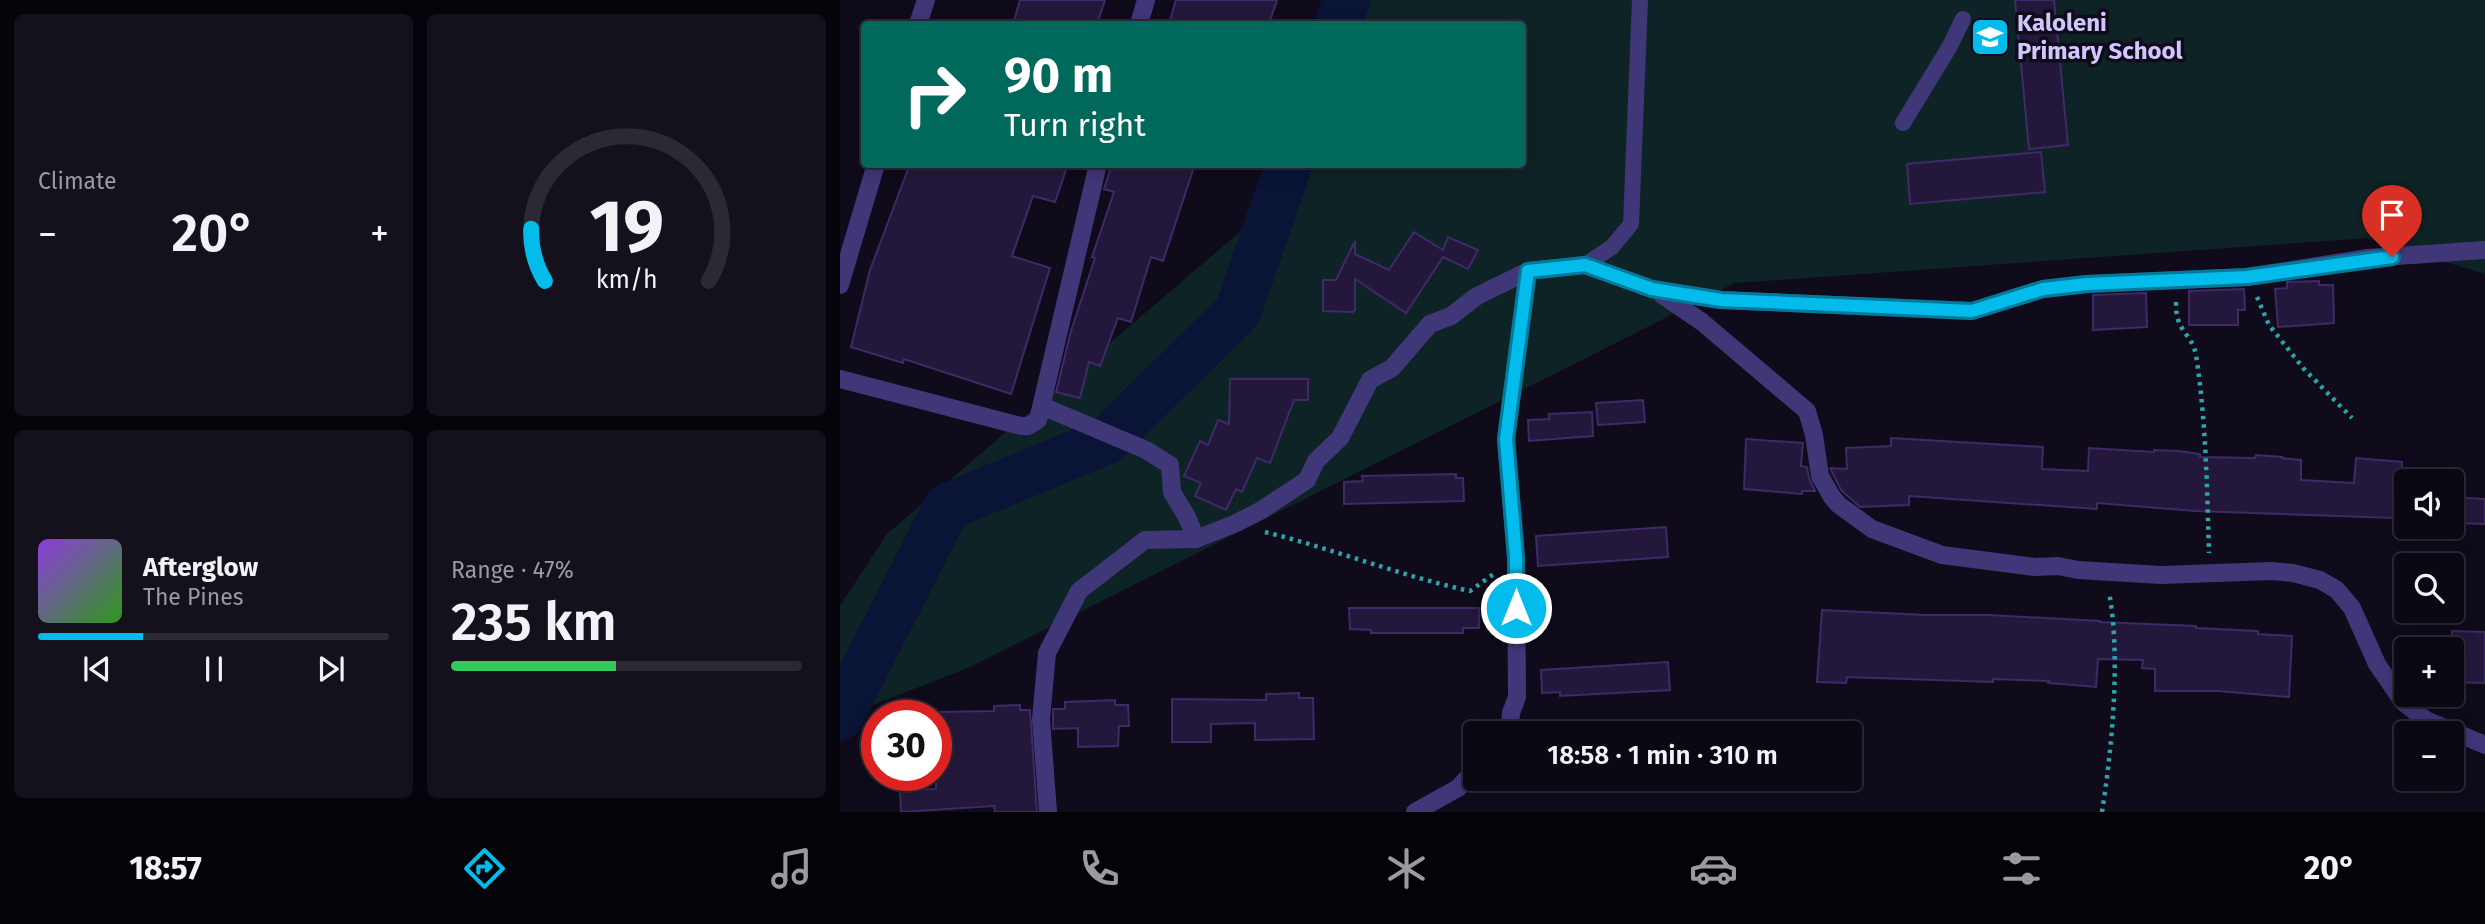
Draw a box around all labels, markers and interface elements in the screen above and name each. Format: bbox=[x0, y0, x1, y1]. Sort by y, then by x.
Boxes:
place label: Kaloleni Primary School bbox=[2017, 9, 2184, 65]
school or university icon: Kaloleni Primary School bbox=[1969, 16, 2011, 58]
text: 90 m bbox=[1004, 46, 1113, 105]
icon: right bbox=[889, 49, 980, 140]
text: Turn right bbox=[1004, 106, 1146, 144]
text: Climate bbox=[38, 167, 117, 195]
text: 19 bbox=[589, 183, 664, 270]
pin bbox=[2362, 185, 2422, 257]
icon: arrive bbox=[2373, 196, 2411, 234]
text: 20° bbox=[172, 202, 255, 265]
text: − bbox=[38, 211, 57, 257]
text: + bbox=[370, 211, 389, 257]
text: km/h bbox=[596, 265, 657, 295]
map controls bbox=[2394, 469, 2464, 791]
button: sound bbox=[2394, 469, 2464, 539]
text: Afterglow bbox=[143, 552, 258, 583]
button: search bbox=[2394, 553, 2464, 623]
text: Range · 47% bbox=[451, 556, 574, 584]
position arrow bbox=[1479, 571, 1553, 645]
text: The Pines bbox=[143, 583, 244, 611]
text: 235 km bbox=[451, 591, 617, 654]
button: + bbox=[2394, 637, 2464, 707]
icon: previous bbox=[78, 650, 116, 688]
icon: pause bbox=[195, 650, 233, 688]
icon: next bbox=[312, 650, 350, 688]
speed limit sign: 30 bbox=[861, 700, 952, 791]
button: − bbox=[2394, 721, 2464, 791]
text: 18:58 · 1 min · 310 m bbox=[1547, 740, 1778, 771]
icon: directions bbox=[460, 844, 509, 893]
icon: music bbox=[767, 844, 816, 893]
icon: phone bbox=[1075, 844, 1124, 893]
icon: climate bbox=[1382, 844, 1431, 893]
icon: car bbox=[1689, 844, 1738, 893]
icon: filters bbox=[1997, 844, 2046, 893]
text: 18:57 bbox=[129, 849, 202, 887]
text: 20° bbox=[2304, 849, 2356, 887]

